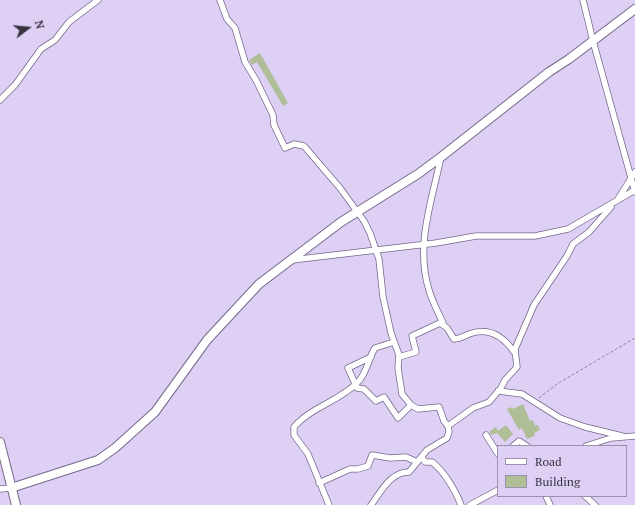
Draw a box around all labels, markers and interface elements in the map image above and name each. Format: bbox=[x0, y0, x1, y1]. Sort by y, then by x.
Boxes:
north arrow bbox=[8, 8, 48, 48]
text: N bbox=[32, 19, 47, 31]
legend bbox=[497, 445, 627, 497]
text: Road bbox=[535, 454, 562, 469]
text: Building bbox=[535, 474, 580, 489]

